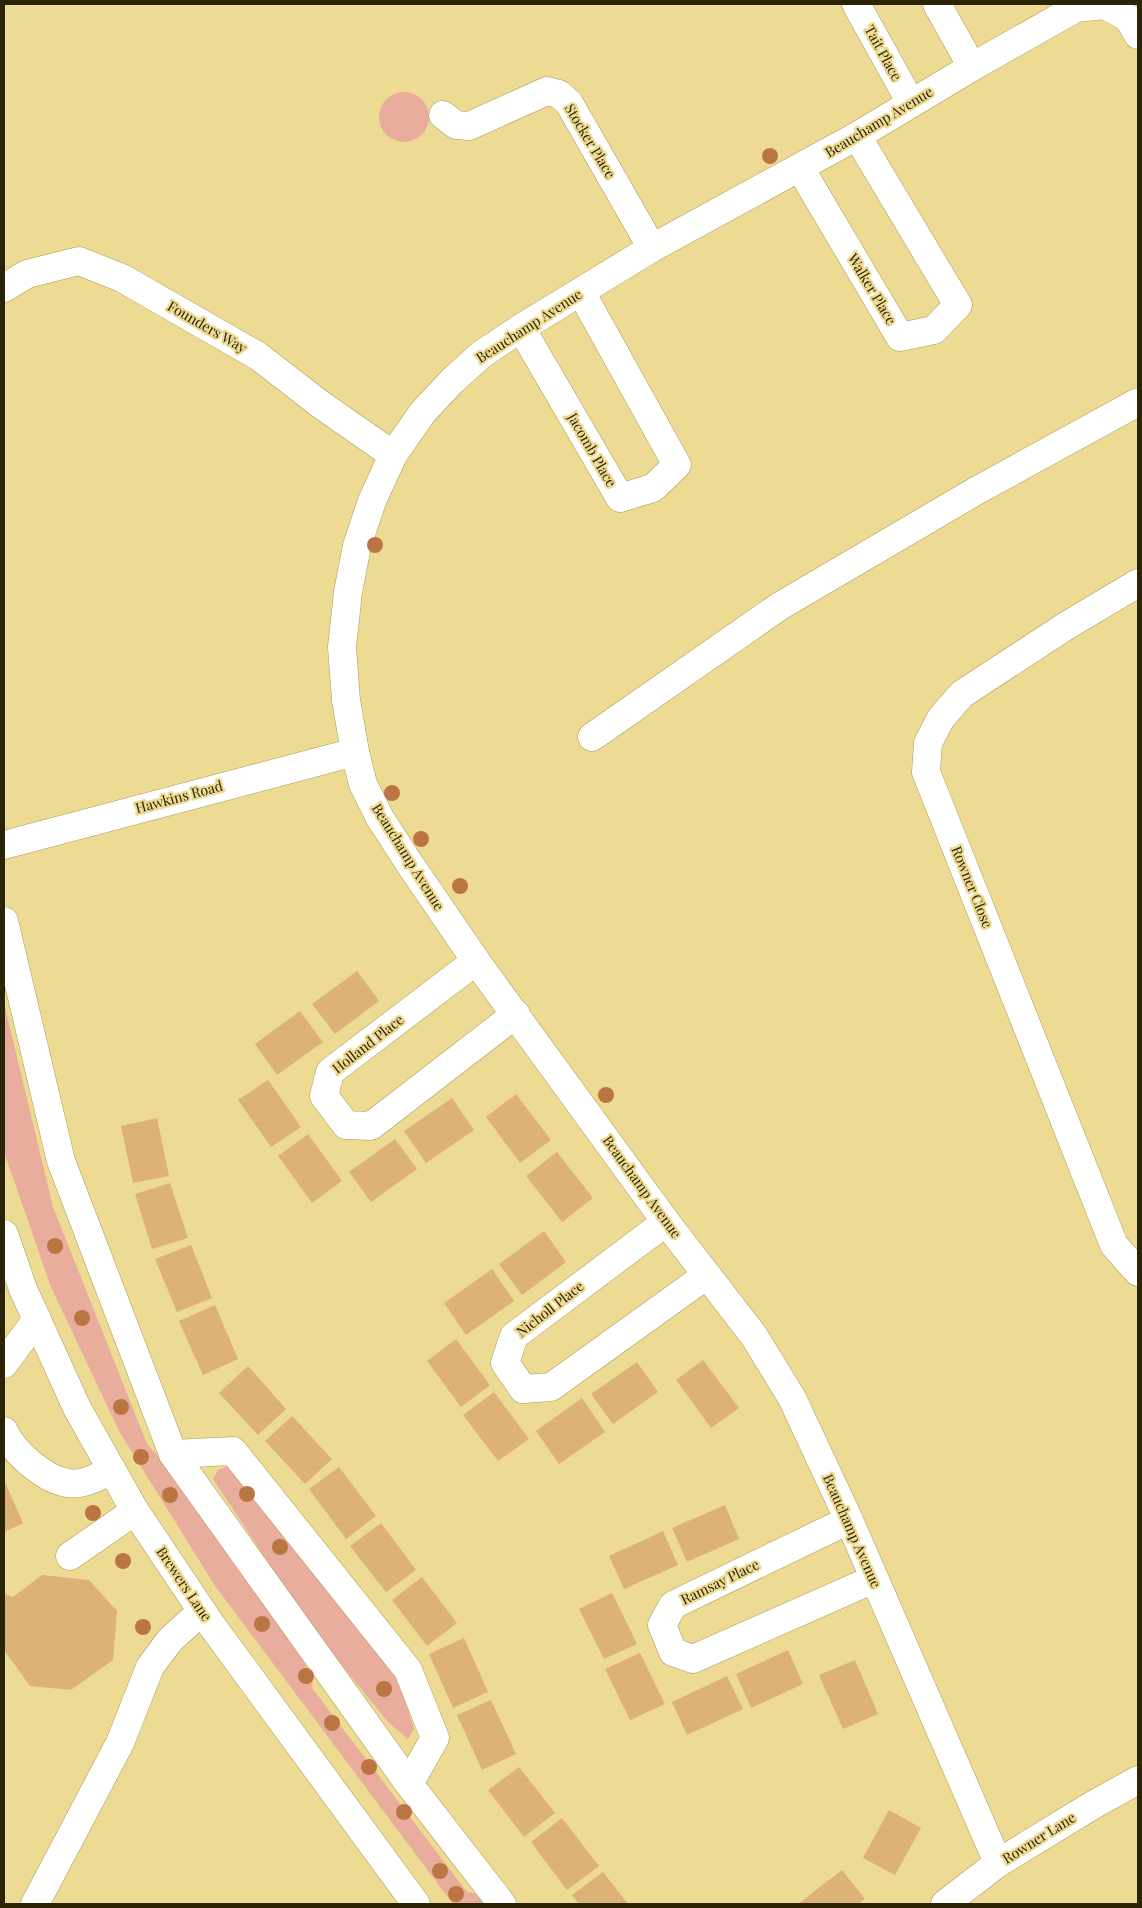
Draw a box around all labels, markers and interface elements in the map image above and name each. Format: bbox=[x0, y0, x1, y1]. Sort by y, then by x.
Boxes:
street label: Tait Place bbox=[860, 22, 906, 84]
street label: Beauchamp Avenue bbox=[821, 82, 936, 161]
street label: Stocker Place bbox=[561, 100, 620, 182]
street label: Walker Place bbox=[843, 249, 901, 328]
street label: Beauchamp Avenue bbox=[472, 284, 585, 367]
street label: Founders Way bbox=[164, 296, 250, 357]
street label: Jacomb Place bbox=[563, 408, 621, 490]
street label: Hawkins Road bbox=[133, 776, 225, 817]
street label: Beauchamp Avenue bbox=[368, 800, 449, 914]
street label: Rowner Close bbox=[947, 843, 998, 931]
street label: Holland Place bbox=[328, 1010, 407, 1077]
street label: Beauchamp Avenue bbox=[599, 1131, 686, 1242]
street label: Nicholl Place bbox=[512, 1276, 587, 1341]
street label: Beauchamp Avenue bbox=[819, 1471, 886, 1591]
street label: Brewers Lane bbox=[152, 1543, 216, 1625]
street label: Ramsay Place bbox=[678, 1554, 762, 1609]
street label: Rowner Lane bbox=[999, 1808, 1079, 1868]

